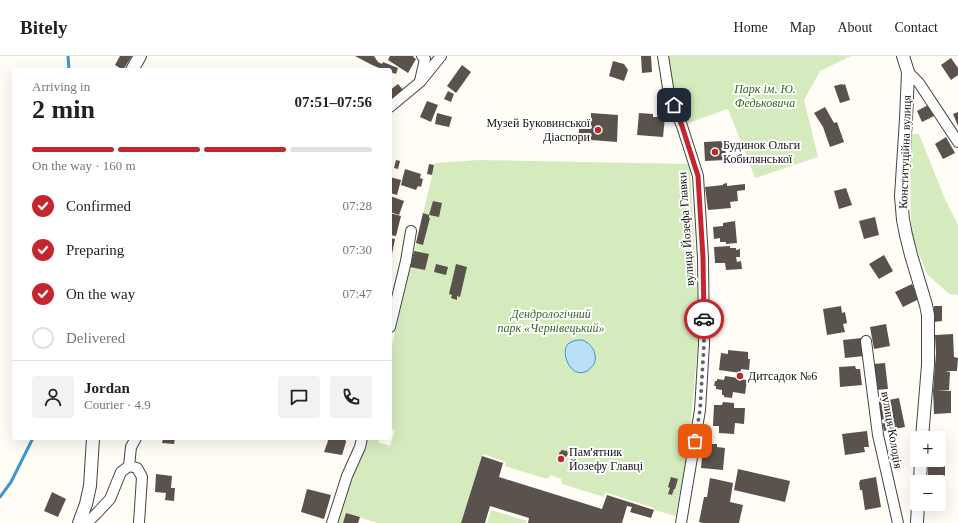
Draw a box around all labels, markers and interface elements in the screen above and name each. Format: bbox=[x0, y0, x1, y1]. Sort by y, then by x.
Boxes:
text: Bitely bbox=[20, 17, 68, 38]
text: Home bbox=[734, 20, 768, 35]
text: Map bbox=[790, 20, 815, 35]
text: About bbox=[837, 20, 872, 35]
text: Contact bbox=[894, 20, 938, 35]
text: Arriving in bbox=[32, 79, 90, 94]
park label: Парк ім. Ю. Федьковича bbox=[733, 82, 796, 110]
pin bbox=[657, 88, 691, 122]
text: 07:51–07:56 bbox=[295, 94, 372, 110]
icon: home bbox=[663, 94, 685, 116]
street label: Конституційна вулиця bbox=[896, 94, 914, 209]
text: 2 min bbox=[32, 95, 95, 124]
place label: Музей Буковинської Діаспори bbox=[486, 116, 591, 144]
marker: Музей Буковинської Діаспори bbox=[593, 125, 603, 135]
place label: Будинок Ольги Кобилянської bbox=[723, 138, 801, 166]
marker: Будинок Ольги Кобилянської bbox=[710, 147, 720, 157]
text: On the way · 160 m bbox=[32, 158, 136, 173]
street label: вулиця Йозефа Главки bbox=[675, 171, 697, 287]
icon: check bbox=[32, 195, 54, 217]
text: Confirmed bbox=[66, 198, 131, 214]
text: 07:28 bbox=[342, 198, 372, 213]
icon: check bbox=[32, 239, 54, 261]
text: Preparing bbox=[66, 242, 124, 258]
text: 07:30 bbox=[342, 242, 372, 257]
icon: check bbox=[32, 283, 54, 305]
text: On the way bbox=[66, 286, 135, 302]
text: 07:47 bbox=[342, 286, 372, 301]
courier bbox=[684, 299, 724, 339]
park label: Дендрологічний парк «Чернівецький» bbox=[497, 307, 605, 335]
icon: car bbox=[693, 308, 715, 330]
text: Delivered bbox=[66, 330, 125, 346]
place label: Дитсадок №6 bbox=[748, 369, 817, 383]
marker: Дитсадок №6 bbox=[735, 371, 745, 381]
button: person bbox=[32, 376, 74, 418]
button: chat bbox=[278, 376, 320, 418]
button: phone bbox=[330, 376, 372, 418]
text: Jordan bbox=[84, 380, 130, 396]
street label: вулиця Колодія bbox=[878, 390, 906, 470]
text: Courier · 4.9 bbox=[84, 397, 151, 412]
pin bbox=[678, 424, 712, 458]
icon: bag bbox=[684, 430, 706, 452]
map controls bbox=[910, 431, 946, 511]
button: + bbox=[910, 431, 946, 467]
place label: Пам'ятник Йозефу Главці bbox=[569, 445, 644, 473]
marker: Пам'ятник Йозефу Главці bbox=[556, 454, 566, 464]
button: − bbox=[910, 475, 946, 511]

